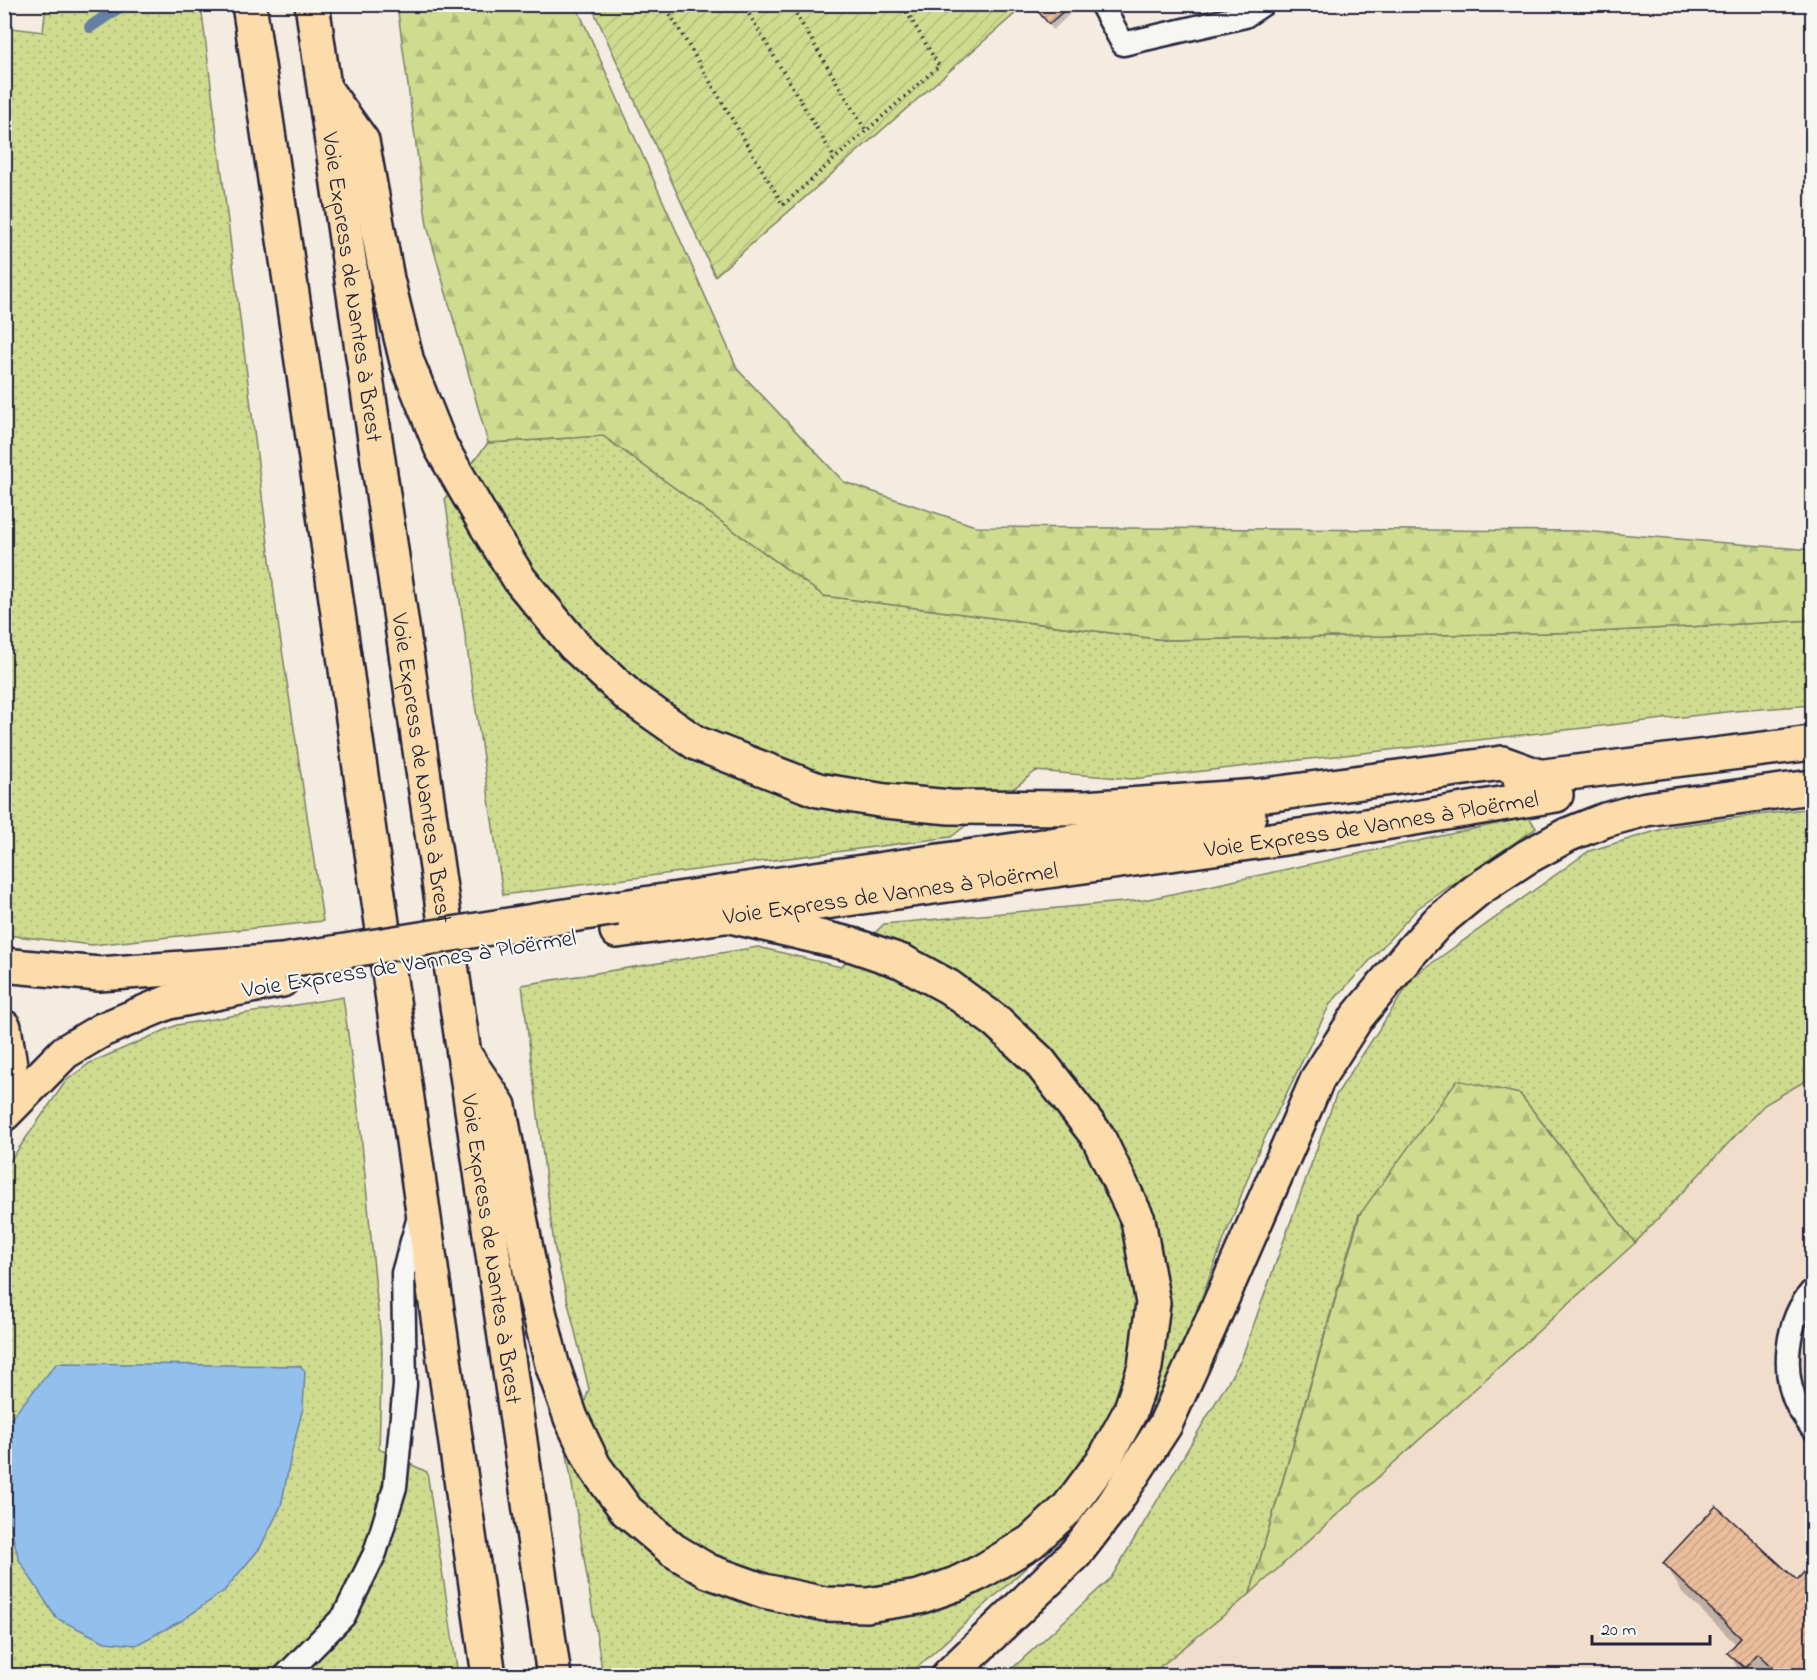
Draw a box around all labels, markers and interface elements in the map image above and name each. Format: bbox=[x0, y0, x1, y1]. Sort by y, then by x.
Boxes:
street label: Voie Express de Nantes à Brest bbox=[311, 129, 390, 445]
street label: Voie Express de Nantes à Brest bbox=[380, 610, 460, 926]
street label: Voie Express de Vannes à Ploërmel bbox=[1201, 783, 1542, 869]
street label: Voie Express de Vannes à Ploërmel bbox=[720, 855, 1060, 936]
street label: Voie Express de Vannes à Ploërmel bbox=[239, 922, 579, 1009]
street label: Voie Express de Nantes à Brest bbox=[450, 1091, 529, 1407]
scale bar bbox=[1592, 1608, 1710, 1646]
text: 20 m bbox=[1601, 1618, 1636, 1644]

